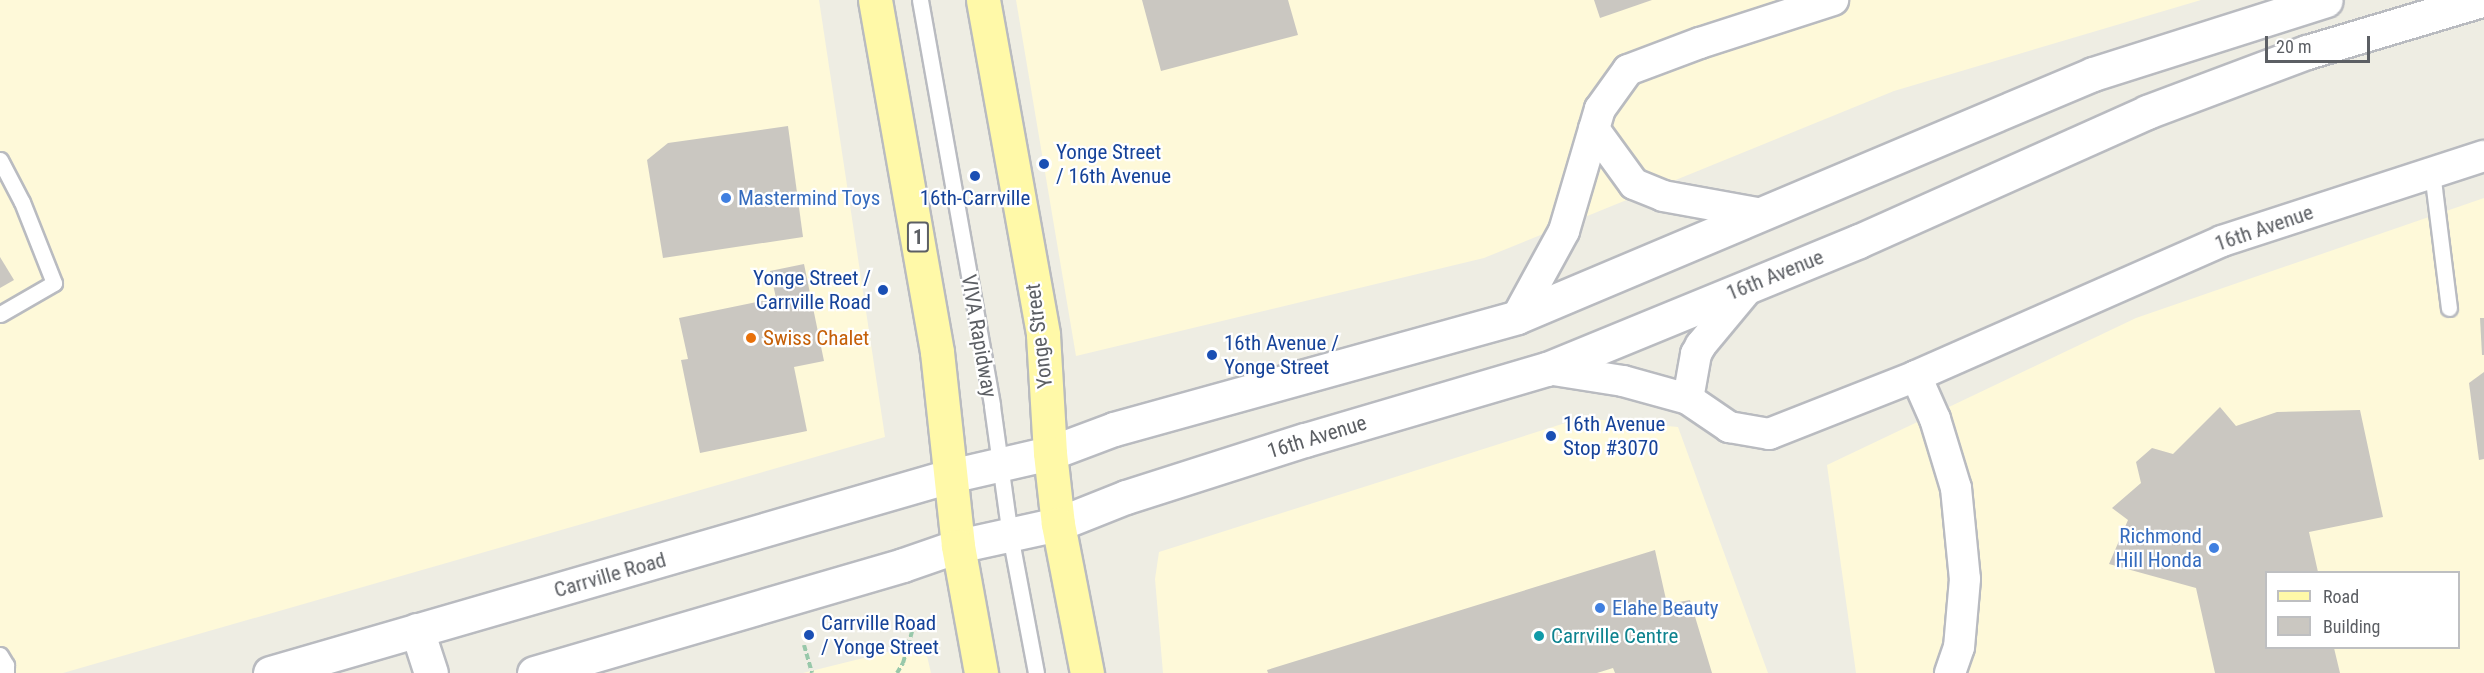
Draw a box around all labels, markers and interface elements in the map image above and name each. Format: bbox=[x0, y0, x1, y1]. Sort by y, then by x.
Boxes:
scale bar bbox=[2268, 24, 2373, 62]
text: 20 m bbox=[2276, 36, 2311, 57]
place label: Yonge Street / 16th Avenue bbox=[1056, 139, 1171, 189]
marker: Yonge Street / 16th Avenue bbox=[1037, 157, 1051, 171]
marker: 16th-Carrville bbox=[968, 169, 982, 183]
place label: Mastermind Toys bbox=[738, 185, 881, 211]
place label: 16th-Carrville bbox=[920, 185, 1030, 211]
marker: Mastermind Toys bbox=[719, 191, 733, 205]
street label: 16th Avenue bbox=[2212, 199, 2316, 257]
road number: 1 bbox=[906, 220, 930, 254]
street label: 16th Avenue bbox=[1723, 244, 1827, 306]
place label: Yonge Street / Carrville Road bbox=[753, 265, 871, 315]
street label: VIVA Rapidway bbox=[956, 273, 1002, 399]
street label: Yonge Street bbox=[1020, 282, 1058, 390]
marker: Yonge Street / Carrville Road bbox=[876, 283, 890, 297]
place label: Swiss Chalet bbox=[763, 325, 869, 351]
place label: 16th Avenue / Yonge Street bbox=[1224, 330, 1339, 380]
marker: Swiss Chalet bbox=[744, 331, 758, 345]
marker: 16th Avenue / Yonge Street bbox=[1205, 348, 1219, 362]
street label: 16th Avenue bbox=[1264, 410, 1370, 464]
place label: 16th Avenue Stop #3070 bbox=[1563, 411, 1665, 461]
marker: 16th Avenue Stop #3070 bbox=[1544, 429, 1558, 443]
place label: Richmond Hill Honda bbox=[2115, 523, 2202, 573]
marker: Richmond Hill Honda bbox=[2207, 541, 2221, 555]
street label: Carrville Road bbox=[551, 547, 669, 603]
legend bbox=[2265, 571, 2460, 649]
text: Road bbox=[2323, 586, 2359, 607]
place label: Elahe Beauty bbox=[1612, 595, 1719, 621]
marker: Elahe Beauty bbox=[1593, 601, 1607, 615]
place label: Carrville Road / Yonge Street bbox=[821, 610, 939, 660]
text: Building bbox=[2323, 616, 2380, 637]
place label: Carrville Centre bbox=[1551, 623, 1678, 649]
marker: Carrville Road / Yonge Street bbox=[802, 628, 816, 642]
marker: Carrville Centre bbox=[1532, 629, 1546, 643]

